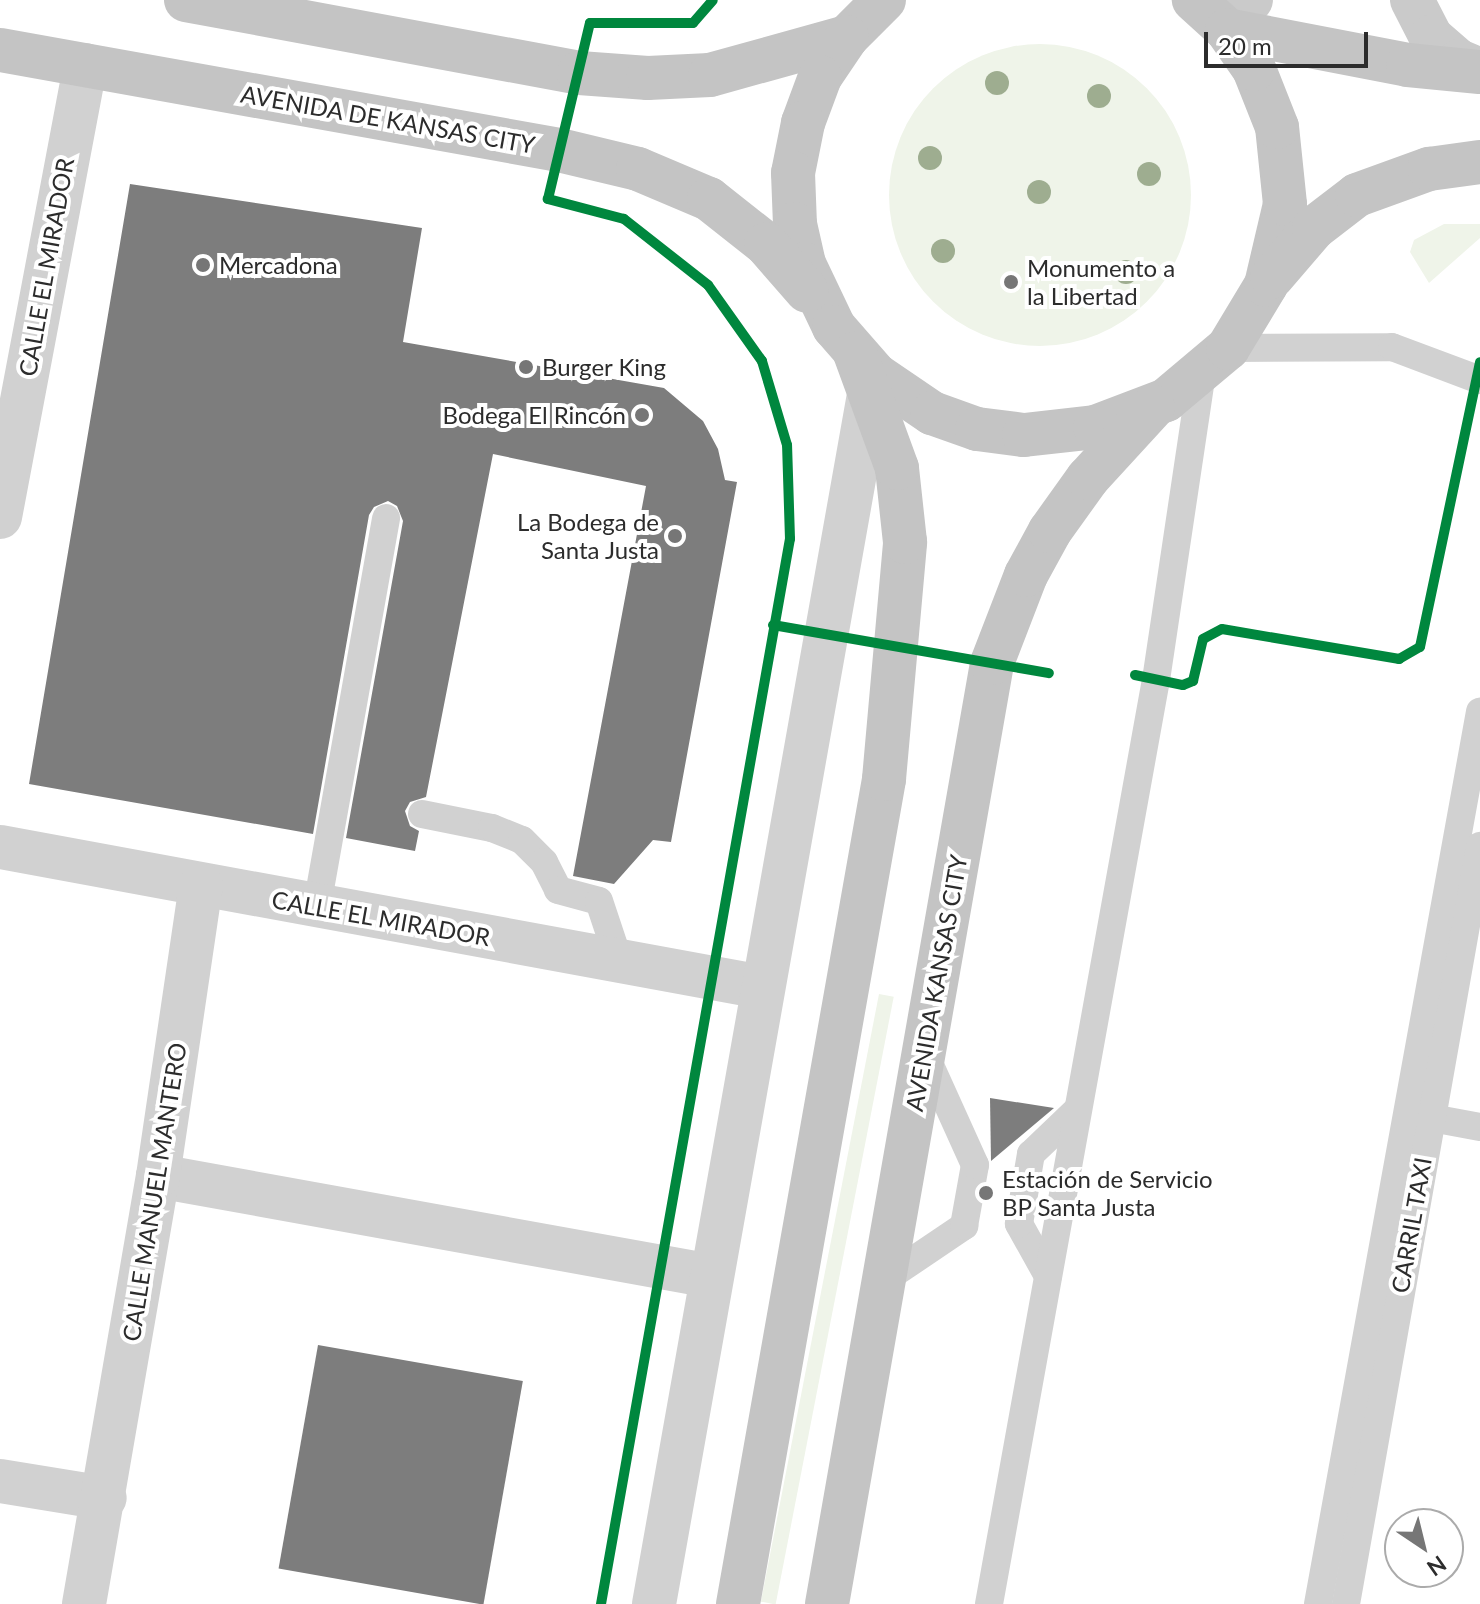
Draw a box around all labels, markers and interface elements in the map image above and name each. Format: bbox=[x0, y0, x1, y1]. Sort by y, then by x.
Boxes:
scale bar bbox=[1208, 16, 1372, 66]
text: 20 m bbox=[1218, 31, 1272, 60]
street label: AVENIDA DE KANSAS CITY bbox=[238, 79, 538, 159]
street label: CALLE EL MIRADOR bbox=[13, 155, 79, 379]
place label: Mercadona bbox=[219, 251, 338, 279]
place label: Monumento a la Libertad bbox=[1027, 254, 1175, 310]
marker: Mercadona bbox=[194, 256, 212, 274]
marker: Monumento a la Libertad bbox=[1002, 273, 1020, 291]
place label: Burger King bbox=[542, 353, 666, 381]
marker: Burger King bbox=[517, 358, 535, 376]
place label: Bodega El Rincón bbox=[443, 401, 626, 429]
marker: Bodega El Rincón bbox=[633, 406, 651, 424]
place label: La Bodega de Santa Justa bbox=[517, 508, 659, 564]
marker: La Bodega de Santa Justa bbox=[666, 527, 684, 545]
street label: AVENIDA KANSAS CITY bbox=[899, 852, 973, 1114]
street label: CALLE EL MIRADOR bbox=[269, 885, 493, 951]
street label: CALLE MANUEL MANTERO bbox=[116, 1040, 192, 1344]
street label: CARRIL TAXI bbox=[1385, 1154, 1437, 1296]
place label: Estación de Servicio BP Santa Justa bbox=[1002, 1165, 1213, 1221]
marker: Estación de Servicio BP Santa Justa bbox=[977, 1184, 995, 1202]
north arrow bbox=[1384, 1508, 1464, 1588]
text: N bbox=[1422, 1551, 1452, 1582]

